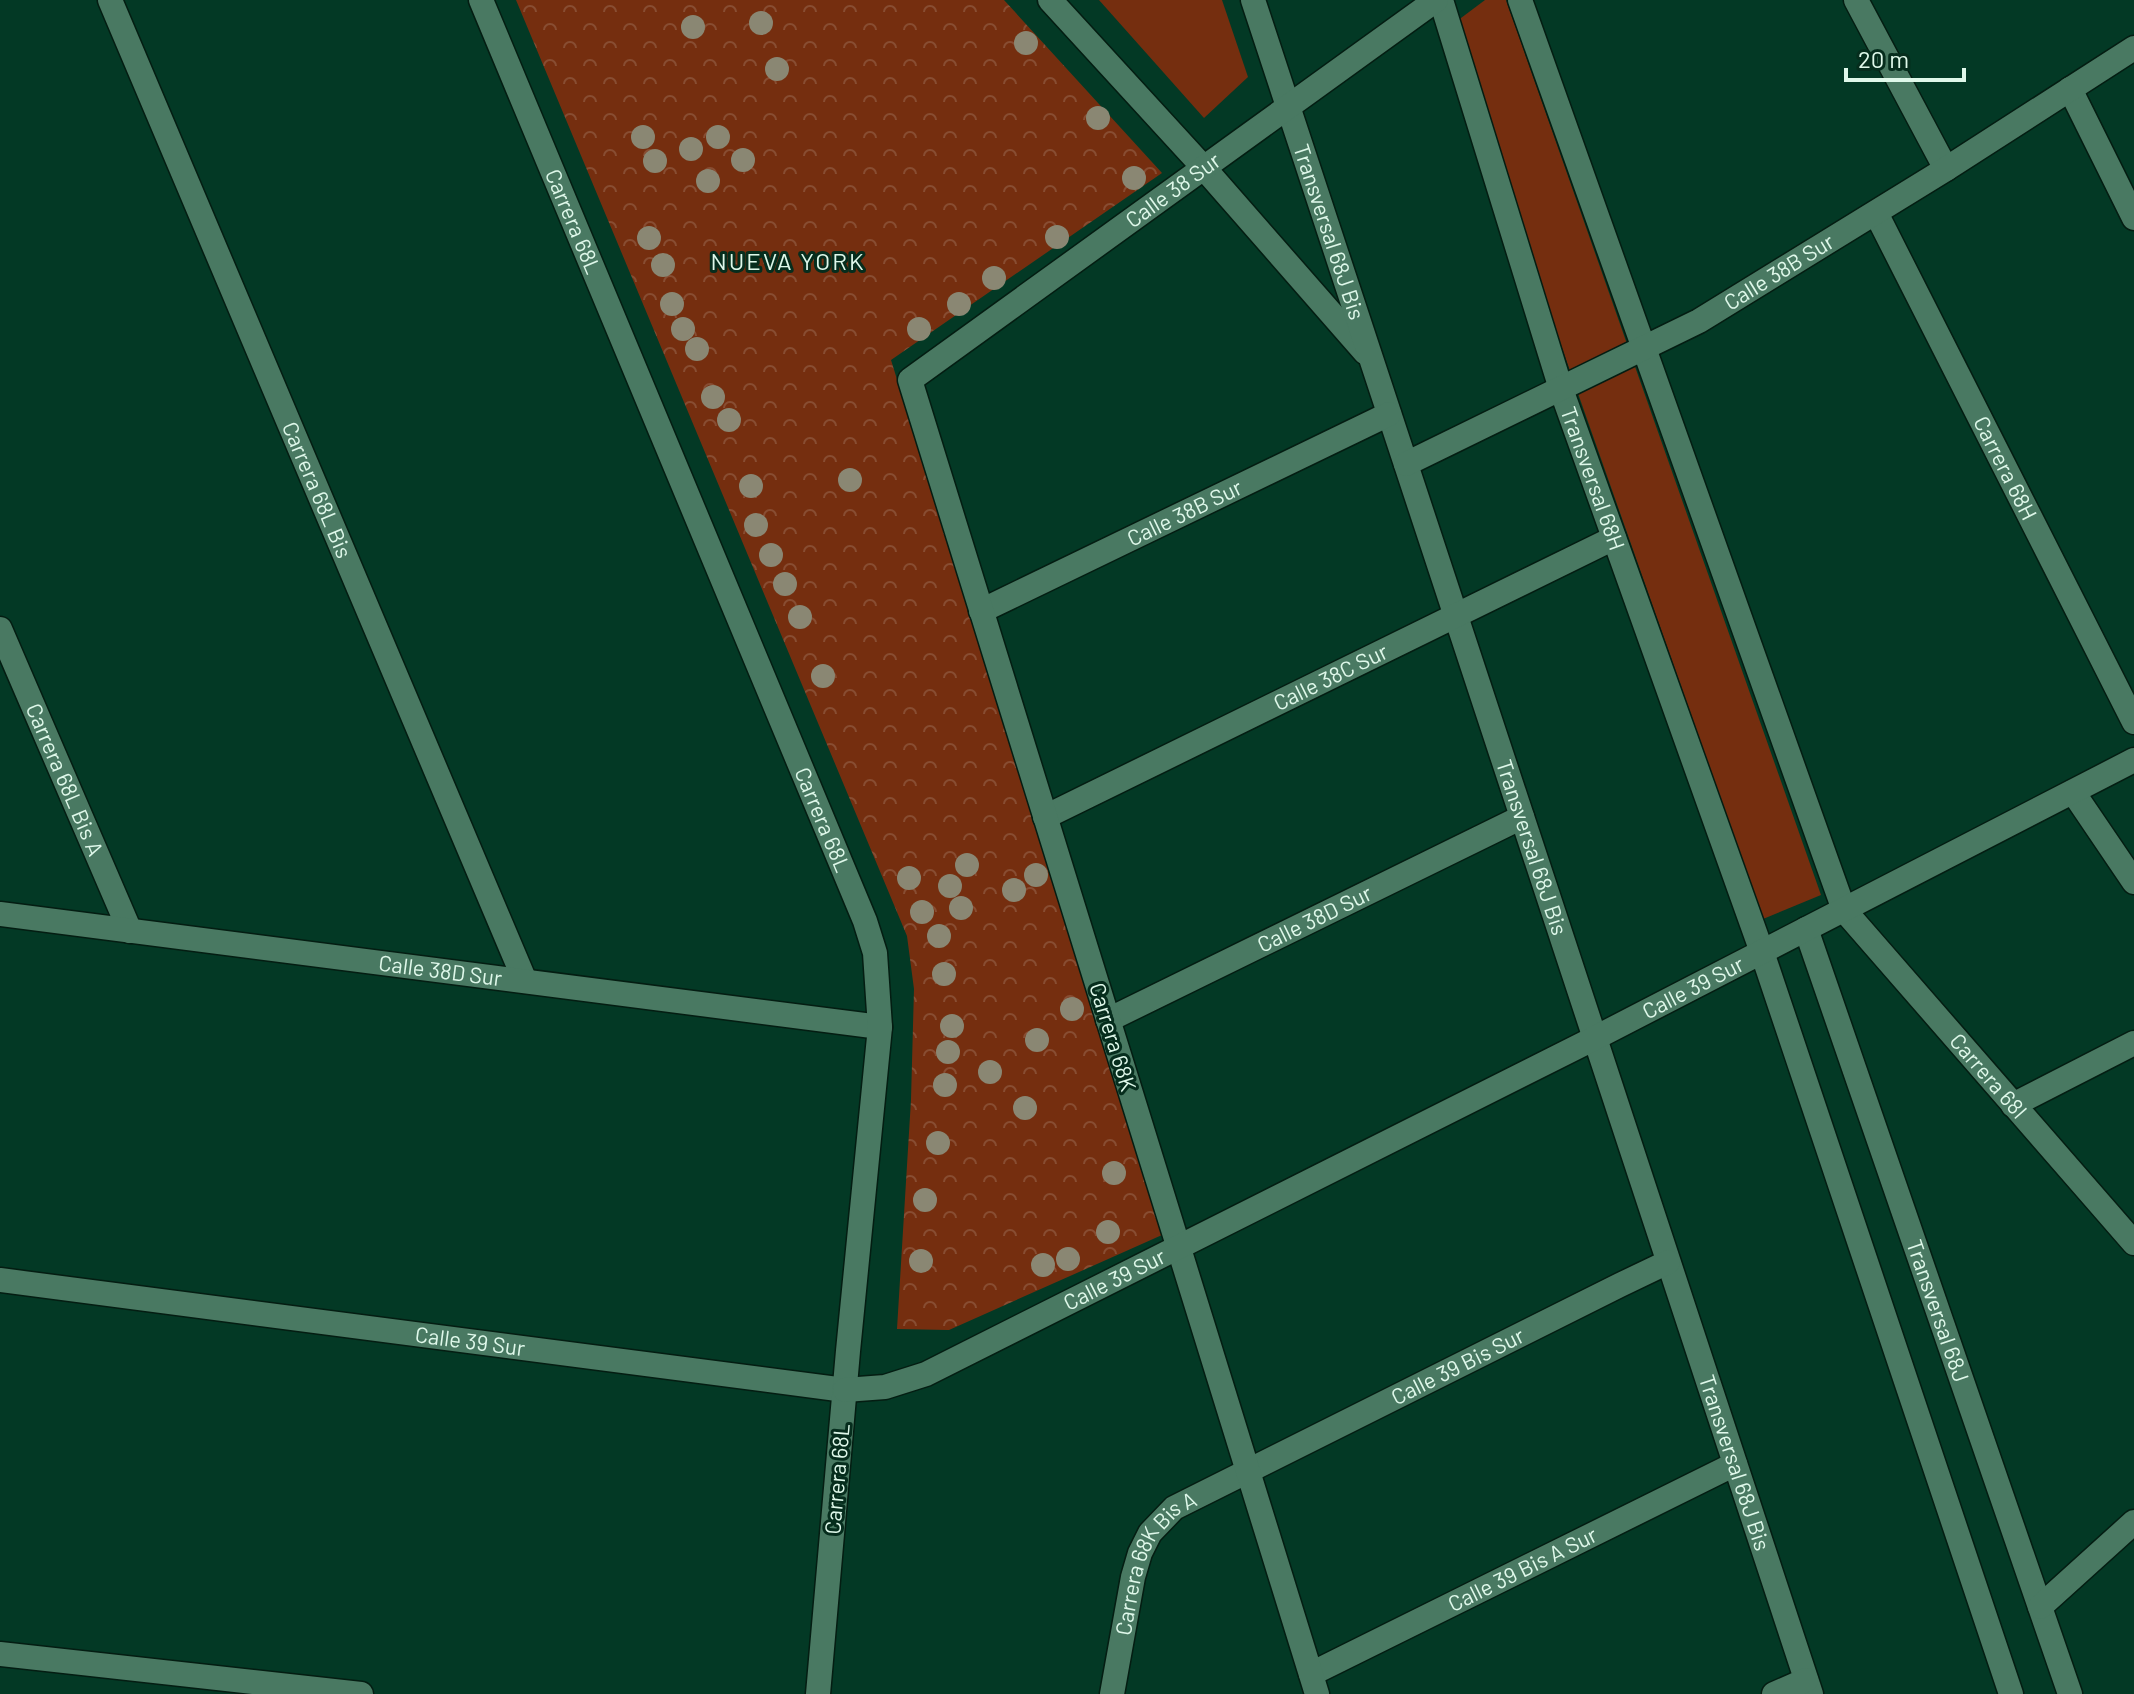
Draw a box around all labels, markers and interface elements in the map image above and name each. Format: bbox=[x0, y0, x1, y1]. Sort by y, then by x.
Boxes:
scale bar bbox=[1846, 32, 1964, 82]
text: 20 m bbox=[1858, 44, 1909, 73]
street label: Transversal 68J Bis bbox=[1289, 140, 1371, 323]
street label: Calle 38 Sur bbox=[1120, 146, 1225, 232]
street label: Carrera 68L bbox=[541, 165, 608, 277]
street label: Calle 38B Sur bbox=[1719, 227, 1838, 315]
district label: NUEVA YORK bbox=[710, 246, 866, 275]
street label: Transversal 68H bbox=[1556, 403, 1631, 553]
street label: Carrera 68H bbox=[1969, 411, 2043, 524]
street label: Carrera 68L Bis bbox=[278, 418, 359, 562]
street label: Calle 38B Sur bbox=[1122, 473, 1246, 551]
street label: Calle 38C Sur bbox=[1269, 637, 1391, 715]
street label: Carrera 68L Bis A bbox=[22, 699, 110, 859]
street label: Transversal 68J Bis bbox=[1492, 756, 1574, 938]
street label: Carrera 68L bbox=[790, 763, 857, 875]
street label: Calle 38D Sur bbox=[1253, 879, 1376, 957]
street label: Calle 38D Sur bbox=[377, 949, 504, 990]
street label: Calle 39 Sur bbox=[1637, 950, 1748, 1023]
street label: Carrera 68K bbox=[1085, 979, 1143, 1094]
street label: Carrera 68I bbox=[1945, 1027, 2033, 1123]
street label: Transversal 68J bbox=[1902, 1236, 1975, 1385]
street label: Calle 39 Sur bbox=[1059, 1242, 1169, 1315]
street label: Calle 39 Sur bbox=[414, 1320, 527, 1360]
street label: Calle 39 Bis Sur bbox=[1387, 1321, 1528, 1409]
street label: Transversal 68J Bis bbox=[1695, 1371, 1777, 1554]
street label: Carrera 68L bbox=[818, 1423, 854, 1535]
street label: Carrera 68K Bis A bbox=[1109, 1485, 1200, 1637]
street label: Calle 39 Bis A Sur bbox=[1443, 1521, 1601, 1616]

